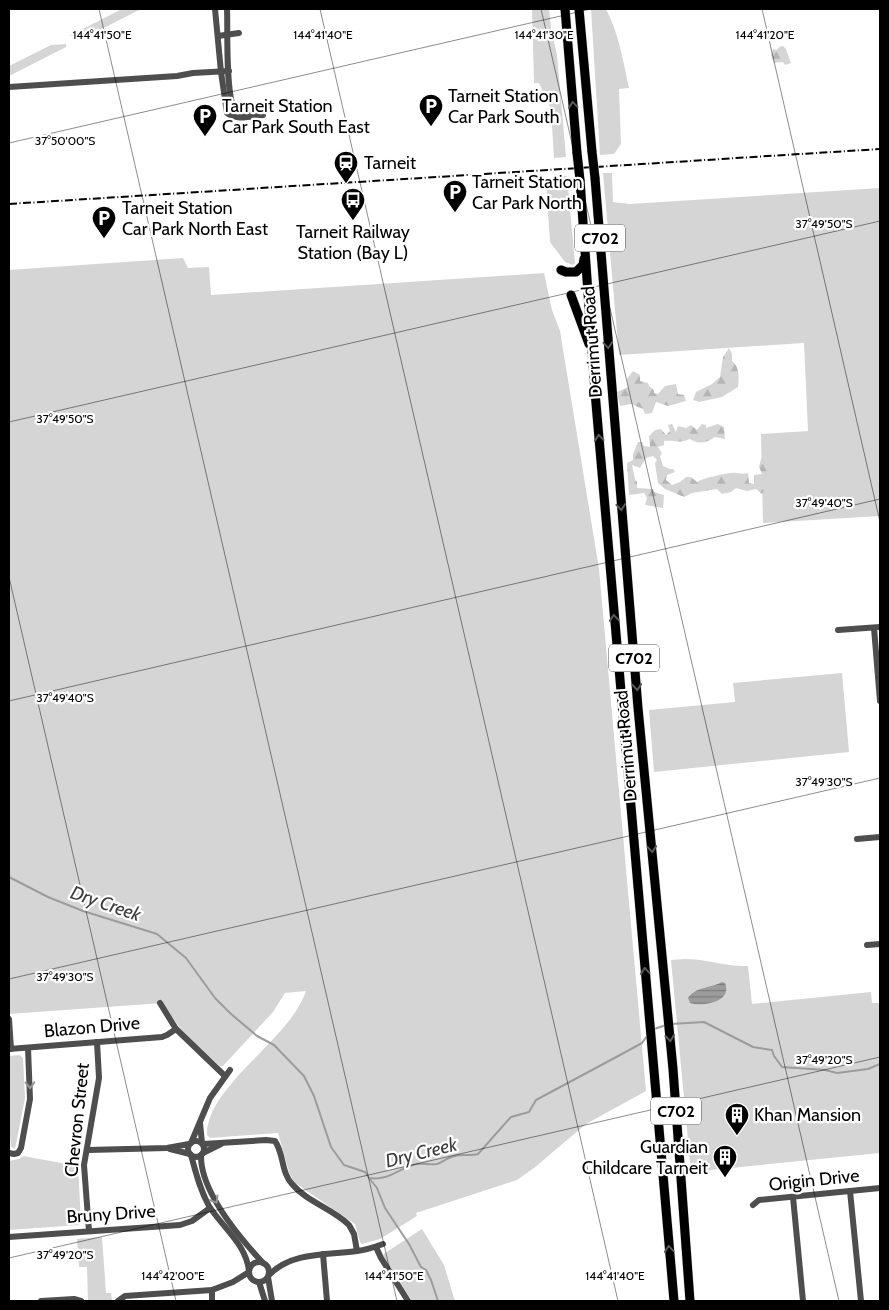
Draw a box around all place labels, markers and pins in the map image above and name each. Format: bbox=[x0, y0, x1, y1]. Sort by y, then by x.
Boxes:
place label: Tarneit Station Car Park South bbox=[448, 85, 560, 128]
parking icon: Tarneit Station Car Park South bbox=[418, 93, 444, 127]
place label: Tarneit Station Car Park South East bbox=[222, 95, 370, 138]
parking icon: Tarneit Station Car Park South East bbox=[192, 103, 218, 137]
station icon: Tarneit bbox=[333, 150, 359, 184]
place label: Tarneit bbox=[364, 152, 416, 174]
place label: Tarneit Station Car Park North bbox=[472, 171, 583, 214]
parking icon: Tarneit Station Car Park North bbox=[442, 179, 468, 213]
bus stop icon: Tarneit Railway Station (Bay L) bbox=[340, 187, 366, 221]
place label: Tarneit Station Car Park North East bbox=[122, 197, 268, 240]
parking icon: Tarneit Station Car Park North East bbox=[91, 205, 117, 239]
place label: Tarneit Railway Station (Bay L) bbox=[296, 221, 410, 264]
building icon: Khan Mansion bbox=[724, 1102, 750, 1136]
place label: Khan Mansion bbox=[754, 1104, 861, 1126]
place label: Guardian Childcare Tarneit bbox=[582, 1136, 708, 1179]
building icon: Guardian Childcare Tarneit bbox=[712, 1144, 738, 1178]

